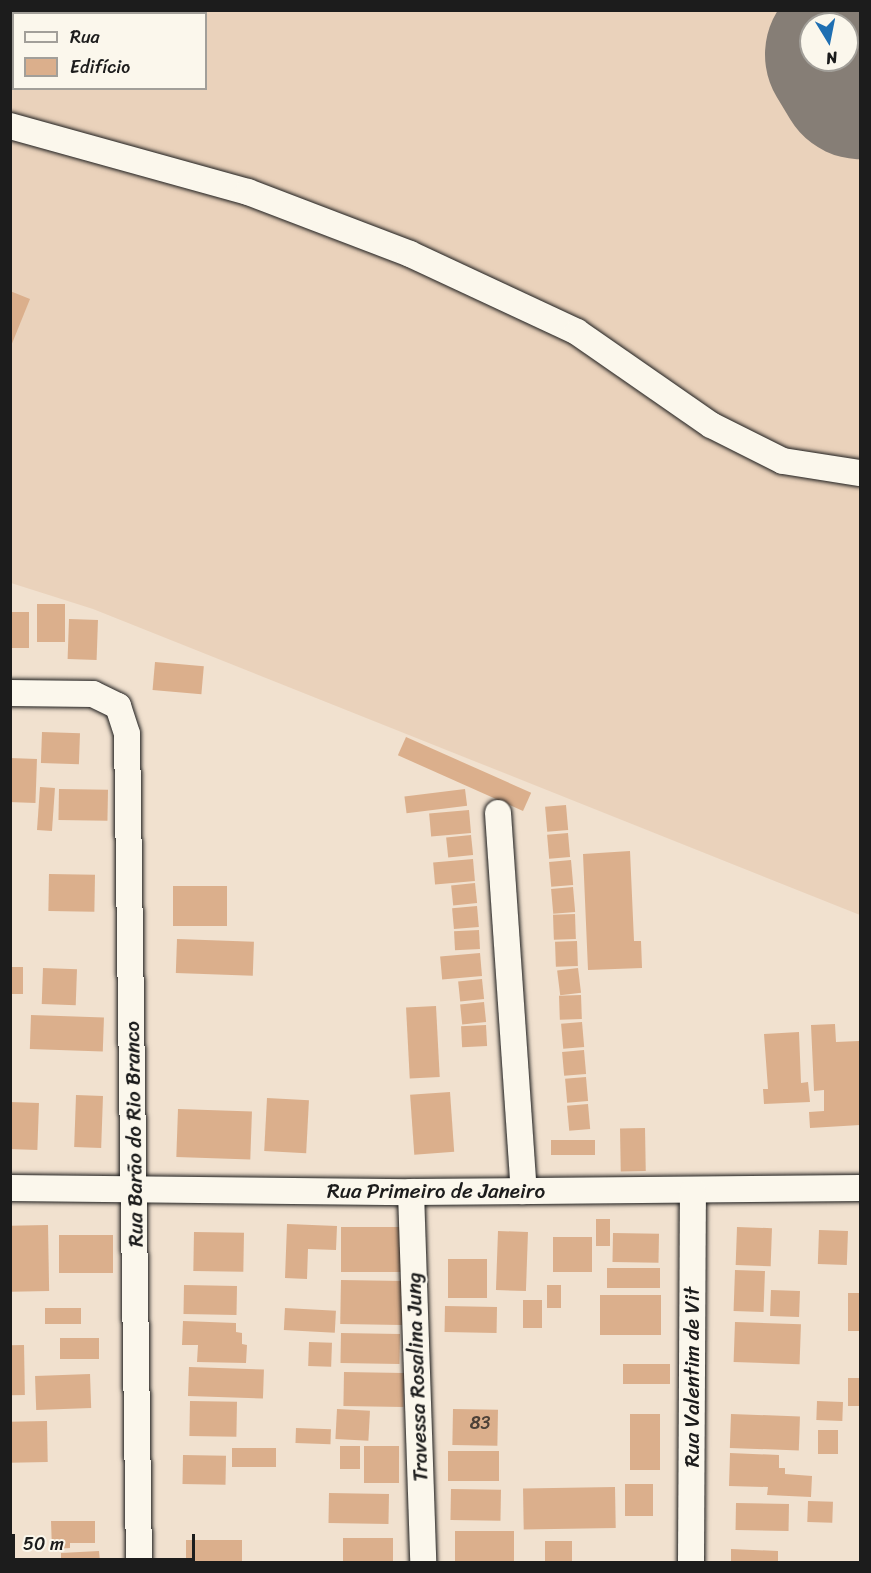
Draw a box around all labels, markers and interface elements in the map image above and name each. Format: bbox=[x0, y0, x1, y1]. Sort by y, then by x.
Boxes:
legend bbox=[12, 12, 207, 90]
north arrow bbox=[799, 12, 859, 72]
text: Rua bbox=[70, 21, 100, 53]
text: N bbox=[824, 43, 840, 73]
text: Edifício bbox=[70, 51, 130, 83]
street label: Rua Barão do Rio Branco bbox=[119, 1021, 149, 1247]
street label: Rua Primeiro de Janeiro bbox=[326, 1178, 546, 1204]
street label: Travessa Rosalina Jung bbox=[401, 1272, 433, 1482]
street label: Rua Valentim de Vit bbox=[679, 1287, 705, 1467]
house number: 83 bbox=[470, 1412, 490, 1434]
scale bar bbox=[15, 1522, 198, 1560]
text: 50 m bbox=[23, 1528, 64, 1560]

